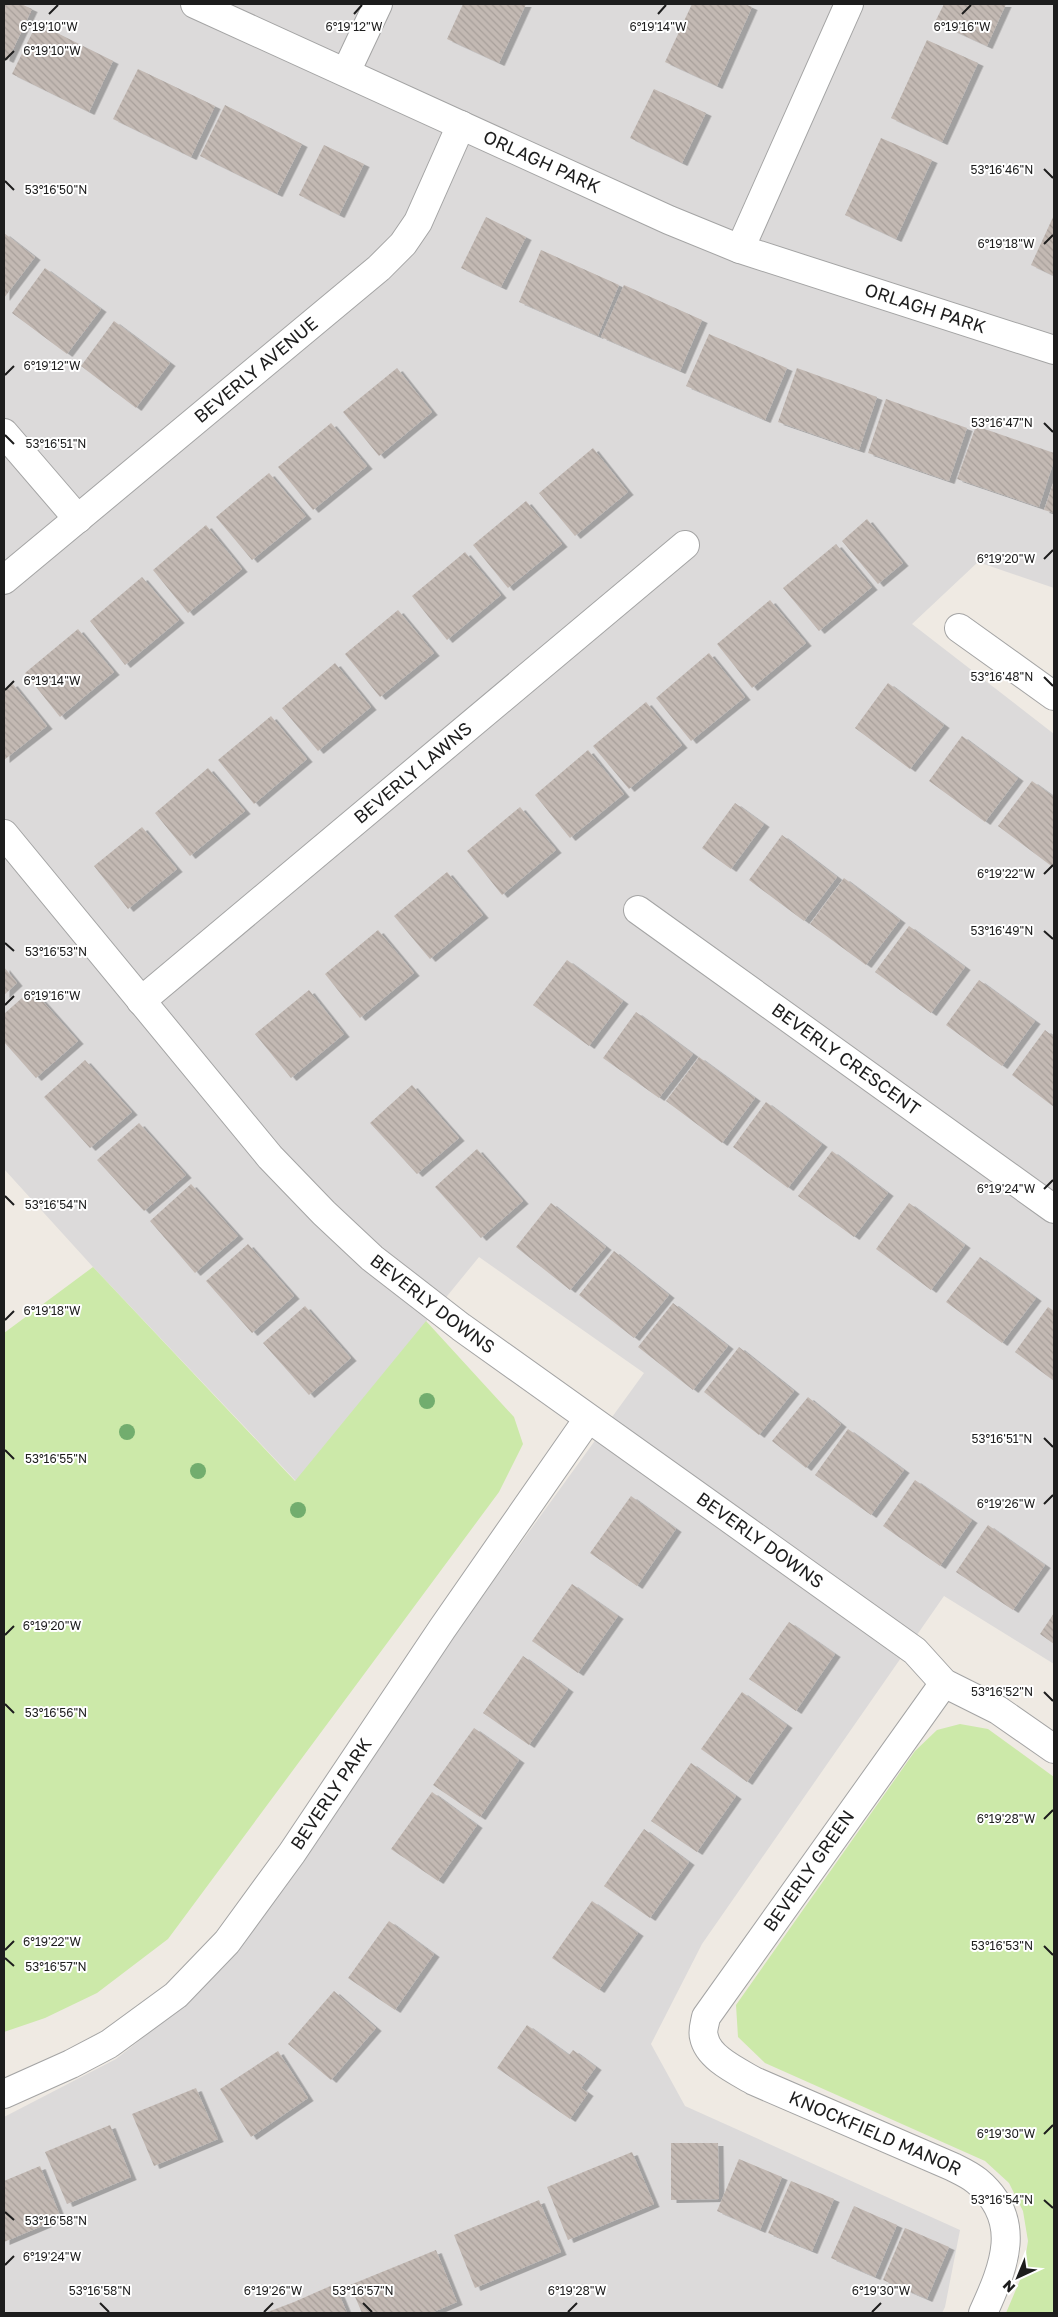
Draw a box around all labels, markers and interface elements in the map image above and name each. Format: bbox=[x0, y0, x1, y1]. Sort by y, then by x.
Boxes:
text: 6°19'10"W bbox=[20, 19, 78, 34]
text: 6°19'12"W bbox=[326, 19, 383, 34]
text: 6°19'14"W bbox=[629, 19, 687, 34]
text: 6°19'16"W bbox=[933, 19, 991, 34]
text: 6°19'10"W bbox=[23, 43, 81, 58]
street label: ORLAGH PARK bbox=[480, 125, 604, 197]
text: 53°16'46"N bbox=[971, 162, 1033, 177]
text: 53°16'50"N bbox=[25, 182, 87, 197]
text: 6°19'18"W bbox=[977, 236, 1035, 251]
street label: ORLAGH PARK bbox=[862, 278, 989, 337]
street label: BEVERLY AVENUE bbox=[189, 312, 322, 427]
text: 6°19'12"W bbox=[24, 358, 81, 373]
text: 53°16'47"N bbox=[971, 415, 1033, 430]
text: 53°16'51"N bbox=[26, 436, 86, 451]
text: 6°19'20"W bbox=[977, 551, 1036, 566]
text: 53°16'48"N bbox=[971, 669, 1033, 684]
text: 6°19'14"W bbox=[23, 673, 81, 688]
street label: BEVERLY LAWNS bbox=[349, 717, 476, 828]
text: 6°19'22"W bbox=[977, 866, 1035, 881]
text: 53°16'49"N bbox=[971, 923, 1033, 938]
text: 53°16'53"N bbox=[25, 944, 87, 959]
text: 6°19'16"W bbox=[23, 988, 81, 1003]
street label: BEVERLY CRESCENT bbox=[768, 998, 925, 1119]
text: 6°19'24"W bbox=[977, 1181, 1036, 1196]
text: 53°16'54"N bbox=[25, 1197, 87, 1212]
street label: BEVERLY DOWNS bbox=[366, 1249, 500, 1358]
text: 6°19'18"W bbox=[23, 1303, 81, 1318]
text: 53°16'51"N bbox=[972, 1431, 1032, 1446]
text: 53°16'55"N bbox=[25, 1451, 87, 1466]
street label: BEVERLY DOWNS bbox=[693, 1487, 828, 1592]
text: 6°19'26"W bbox=[977, 1496, 1036, 1511]
text: 6°19'20"W bbox=[23, 1618, 82, 1633]
text: 53°16'52"N bbox=[971, 1684, 1033, 1699]
text: 53°16'56"N bbox=[25, 1705, 87, 1720]
street label: BEVERLY PARK bbox=[285, 1734, 376, 1854]
street label: BEVERLY GREEN bbox=[758, 1805, 858, 1935]
text: 6°19'28"W bbox=[977, 1811, 1036, 1826]
text: 6°19'22"W bbox=[23, 1934, 81, 1949]
text: 53°16'53"N bbox=[971, 1938, 1033, 1953]
text: 53°16'57"N bbox=[25, 1959, 87, 1974]
street label: KNOCKFIELD MANOR bbox=[786, 2086, 966, 2180]
text: 6°19'30"W bbox=[977, 2126, 1036, 2141]
text: 53°16'54"N bbox=[971, 2192, 1033, 2207]
text: 53°16'58"N bbox=[25, 2213, 87, 2228]
text: 6°19'24"W bbox=[23, 2249, 82, 2264]
north arrow bbox=[993, 2252, 1043, 2302]
text: N bbox=[999, 2277, 1018, 2297]
text: 53°16'58"N bbox=[69, 2283, 131, 2298]
text: 6°19'26"W bbox=[244, 2283, 303, 2298]
text: 53°16'57"N bbox=[332, 2283, 394, 2298]
text: 6°19'28"W bbox=[548, 2283, 607, 2298]
text: 6°19'30"W bbox=[852, 2283, 911, 2298]

